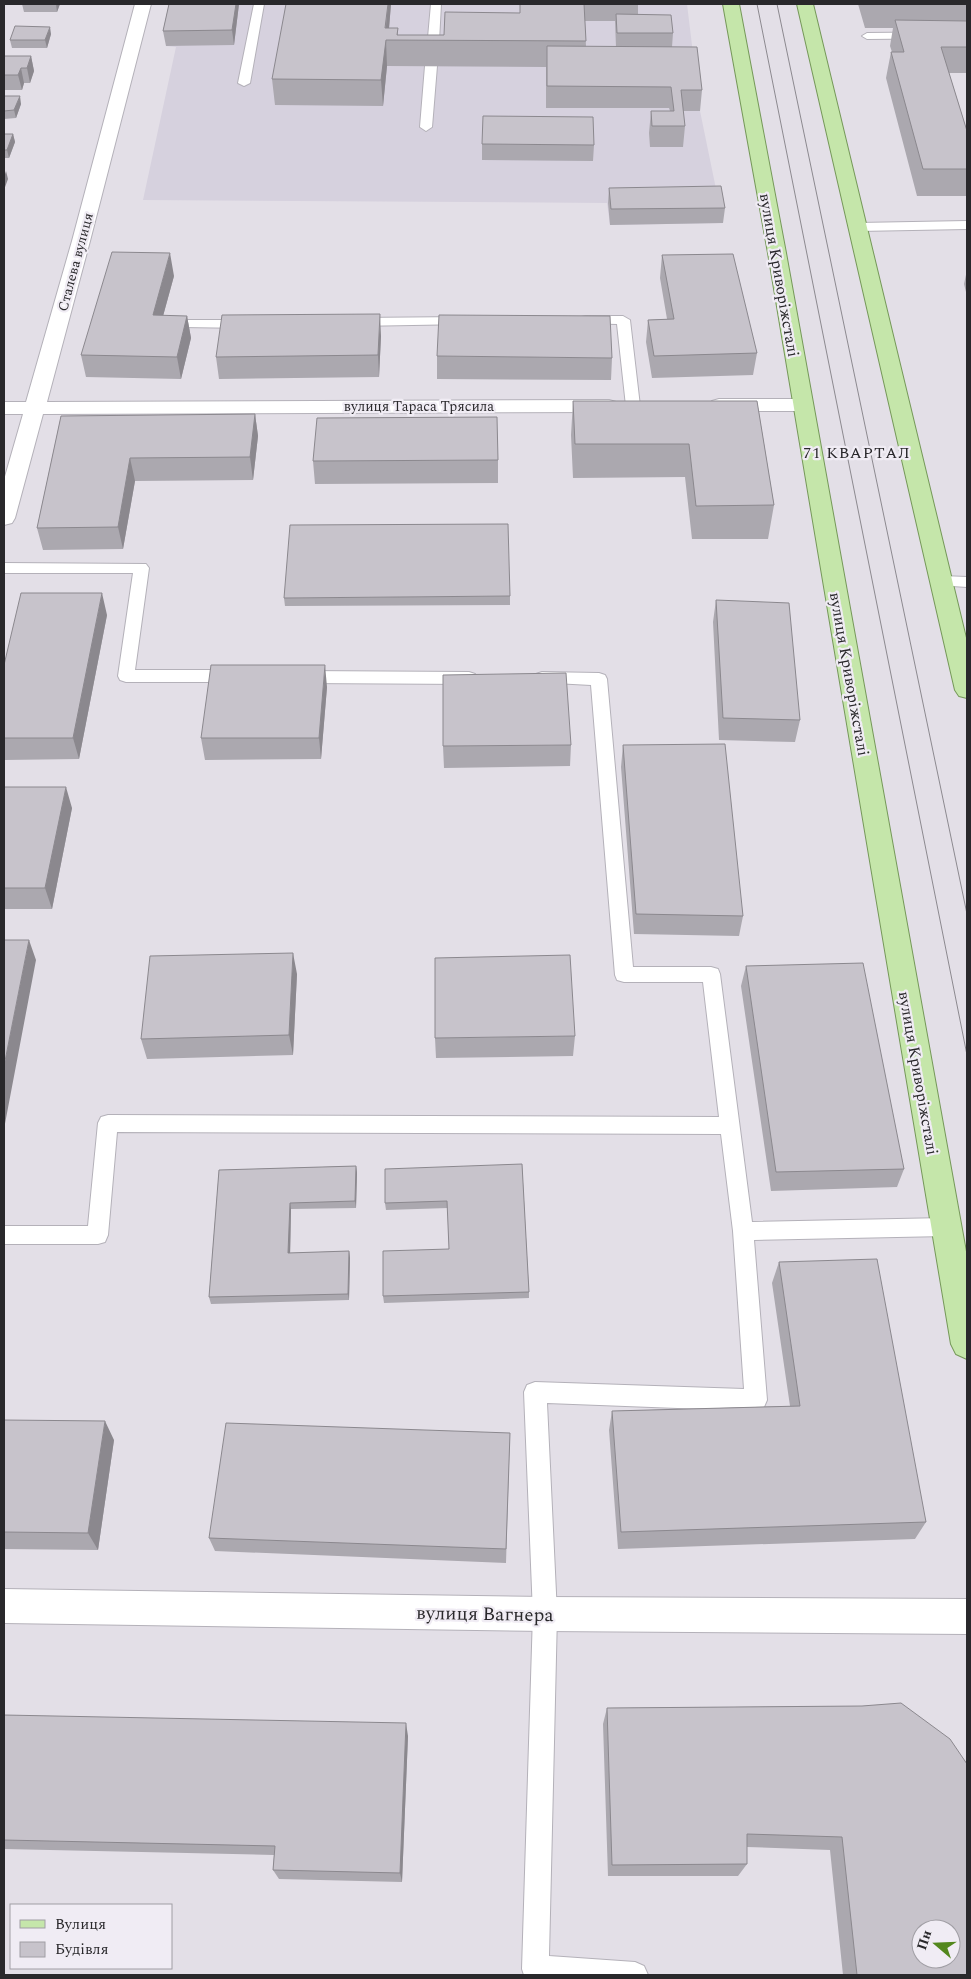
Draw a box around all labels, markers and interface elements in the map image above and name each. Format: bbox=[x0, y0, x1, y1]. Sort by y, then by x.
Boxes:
street label: вулиця Криворіжсталі bbox=[753, 191, 805, 359]
street label: Сталева вулиця bbox=[52, 210, 99, 314]
street label: вулиця Тараса Трясила bbox=[344, 396, 494, 417]
district label: 71 КВАРТАЛ bbox=[803, 441, 911, 465]
street label: вулиця Криворіжсталі bbox=[823, 590, 875, 758]
street label: вулиця Криворіжсталі bbox=[892, 989, 944, 1157]
street label: вулиця Вагнера bbox=[416, 1599, 555, 1630]
legend bbox=[10, 1904, 172, 1969]
text: Вулиця bbox=[55, 1913, 106, 1936]
north arrow bbox=[911, 1919, 961, 1969]
text: Пн bbox=[911, 1927, 937, 1953]
text: Будівля bbox=[55, 1938, 109, 1961]

